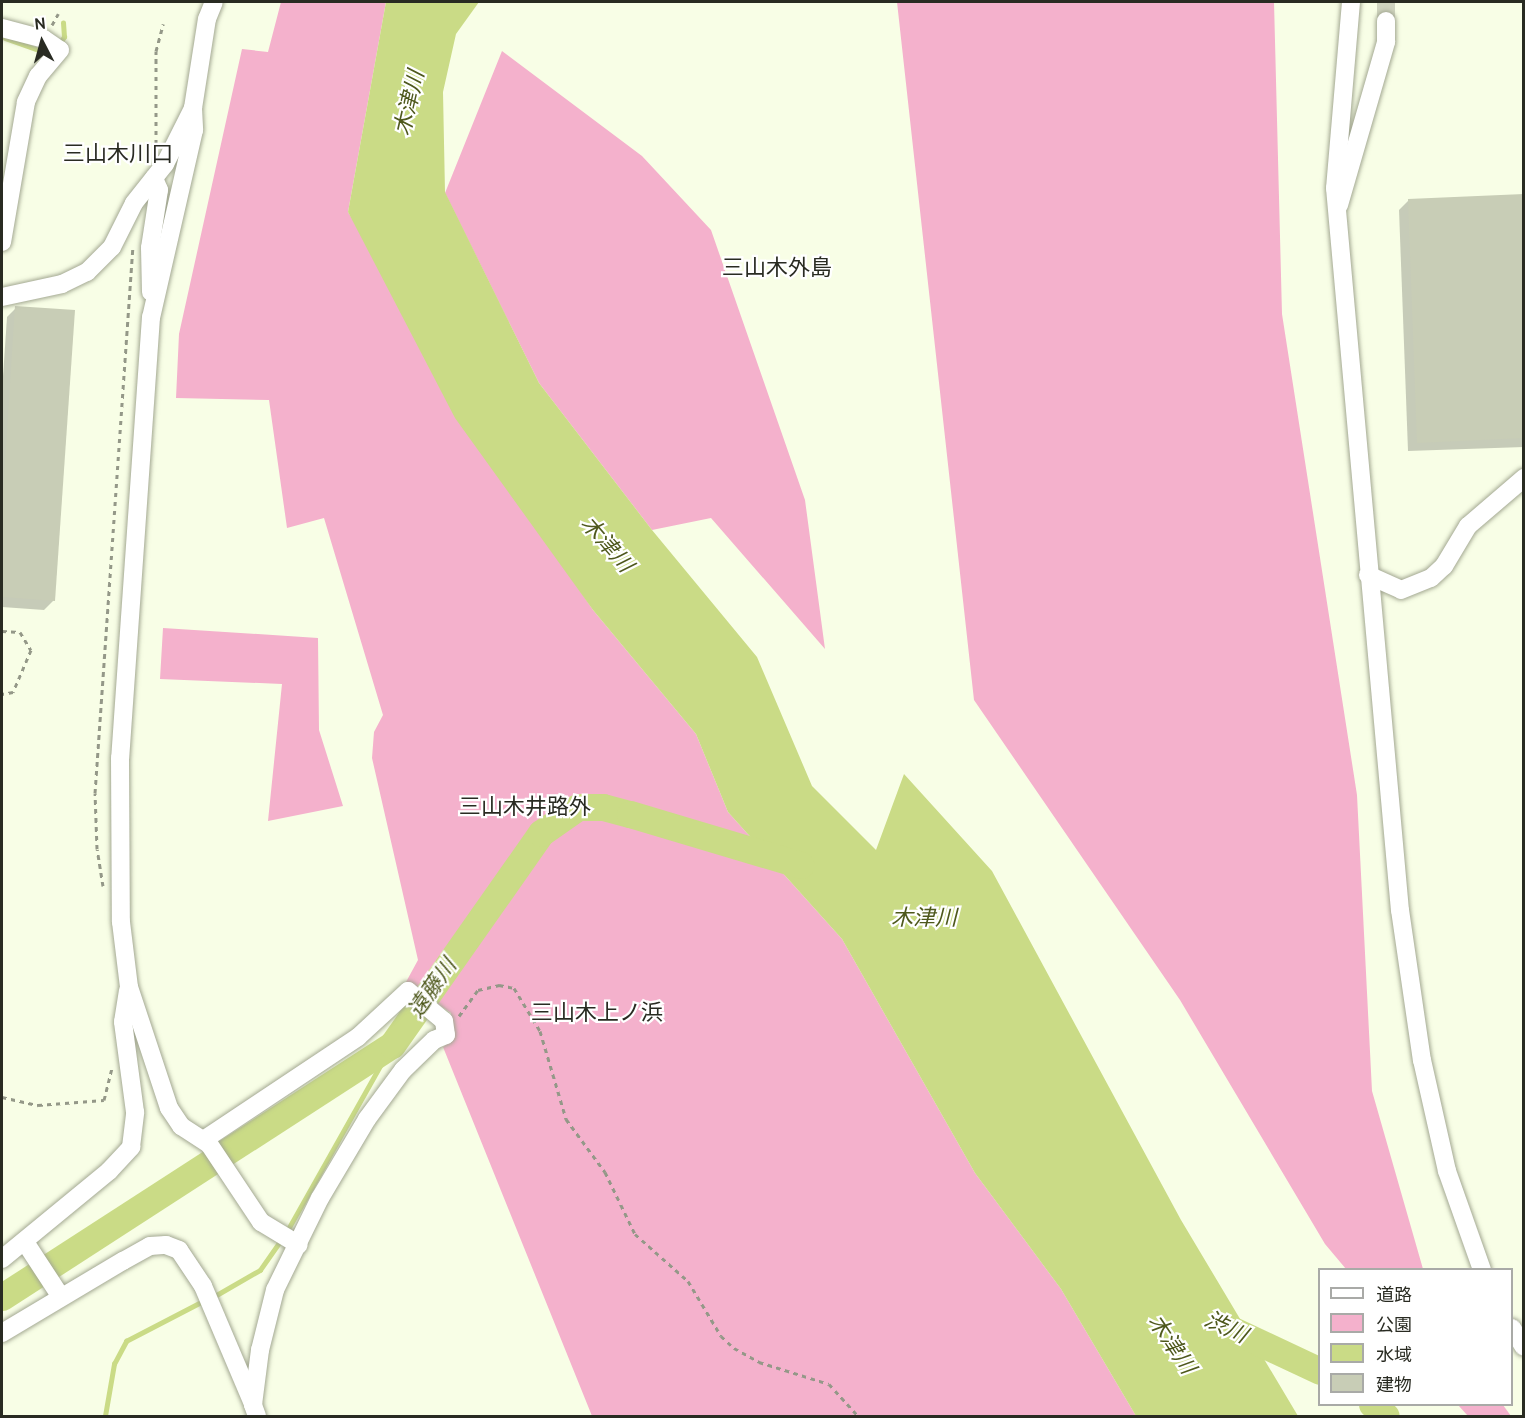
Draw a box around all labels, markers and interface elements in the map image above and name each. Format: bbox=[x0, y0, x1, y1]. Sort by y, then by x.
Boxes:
north arrow bbox=[12, 12, 72, 72]
text: N bbox=[33, 14, 47, 34]
water label: 木津川 bbox=[389, 68, 429, 138]
district label: 三山木川口 bbox=[63, 141, 173, 167]
district label: 三山木外島 bbox=[722, 255, 832, 281]
water label: 木津川 bbox=[575, 510, 639, 578]
district label: 三山木井路外 bbox=[459, 794, 591, 820]
water label: 木津川 bbox=[891, 905, 957, 931]
water label: 遠藤川 bbox=[402, 953, 462, 1023]
district label: 三山木上ノ浜 bbox=[531, 1000, 663, 1026]
legend bbox=[1318, 1268, 1513, 1406]
text: 道路 bbox=[1376, 1284, 1412, 1306]
water label: 渋川 bbox=[1200, 1306, 1252, 1348]
water label: 木津川 bbox=[1143, 1309, 1201, 1379]
text: 公園 bbox=[1376, 1314, 1412, 1336]
text: 水域 bbox=[1376, 1344, 1412, 1366]
text: 建物 bbox=[1376, 1374, 1412, 1396]

